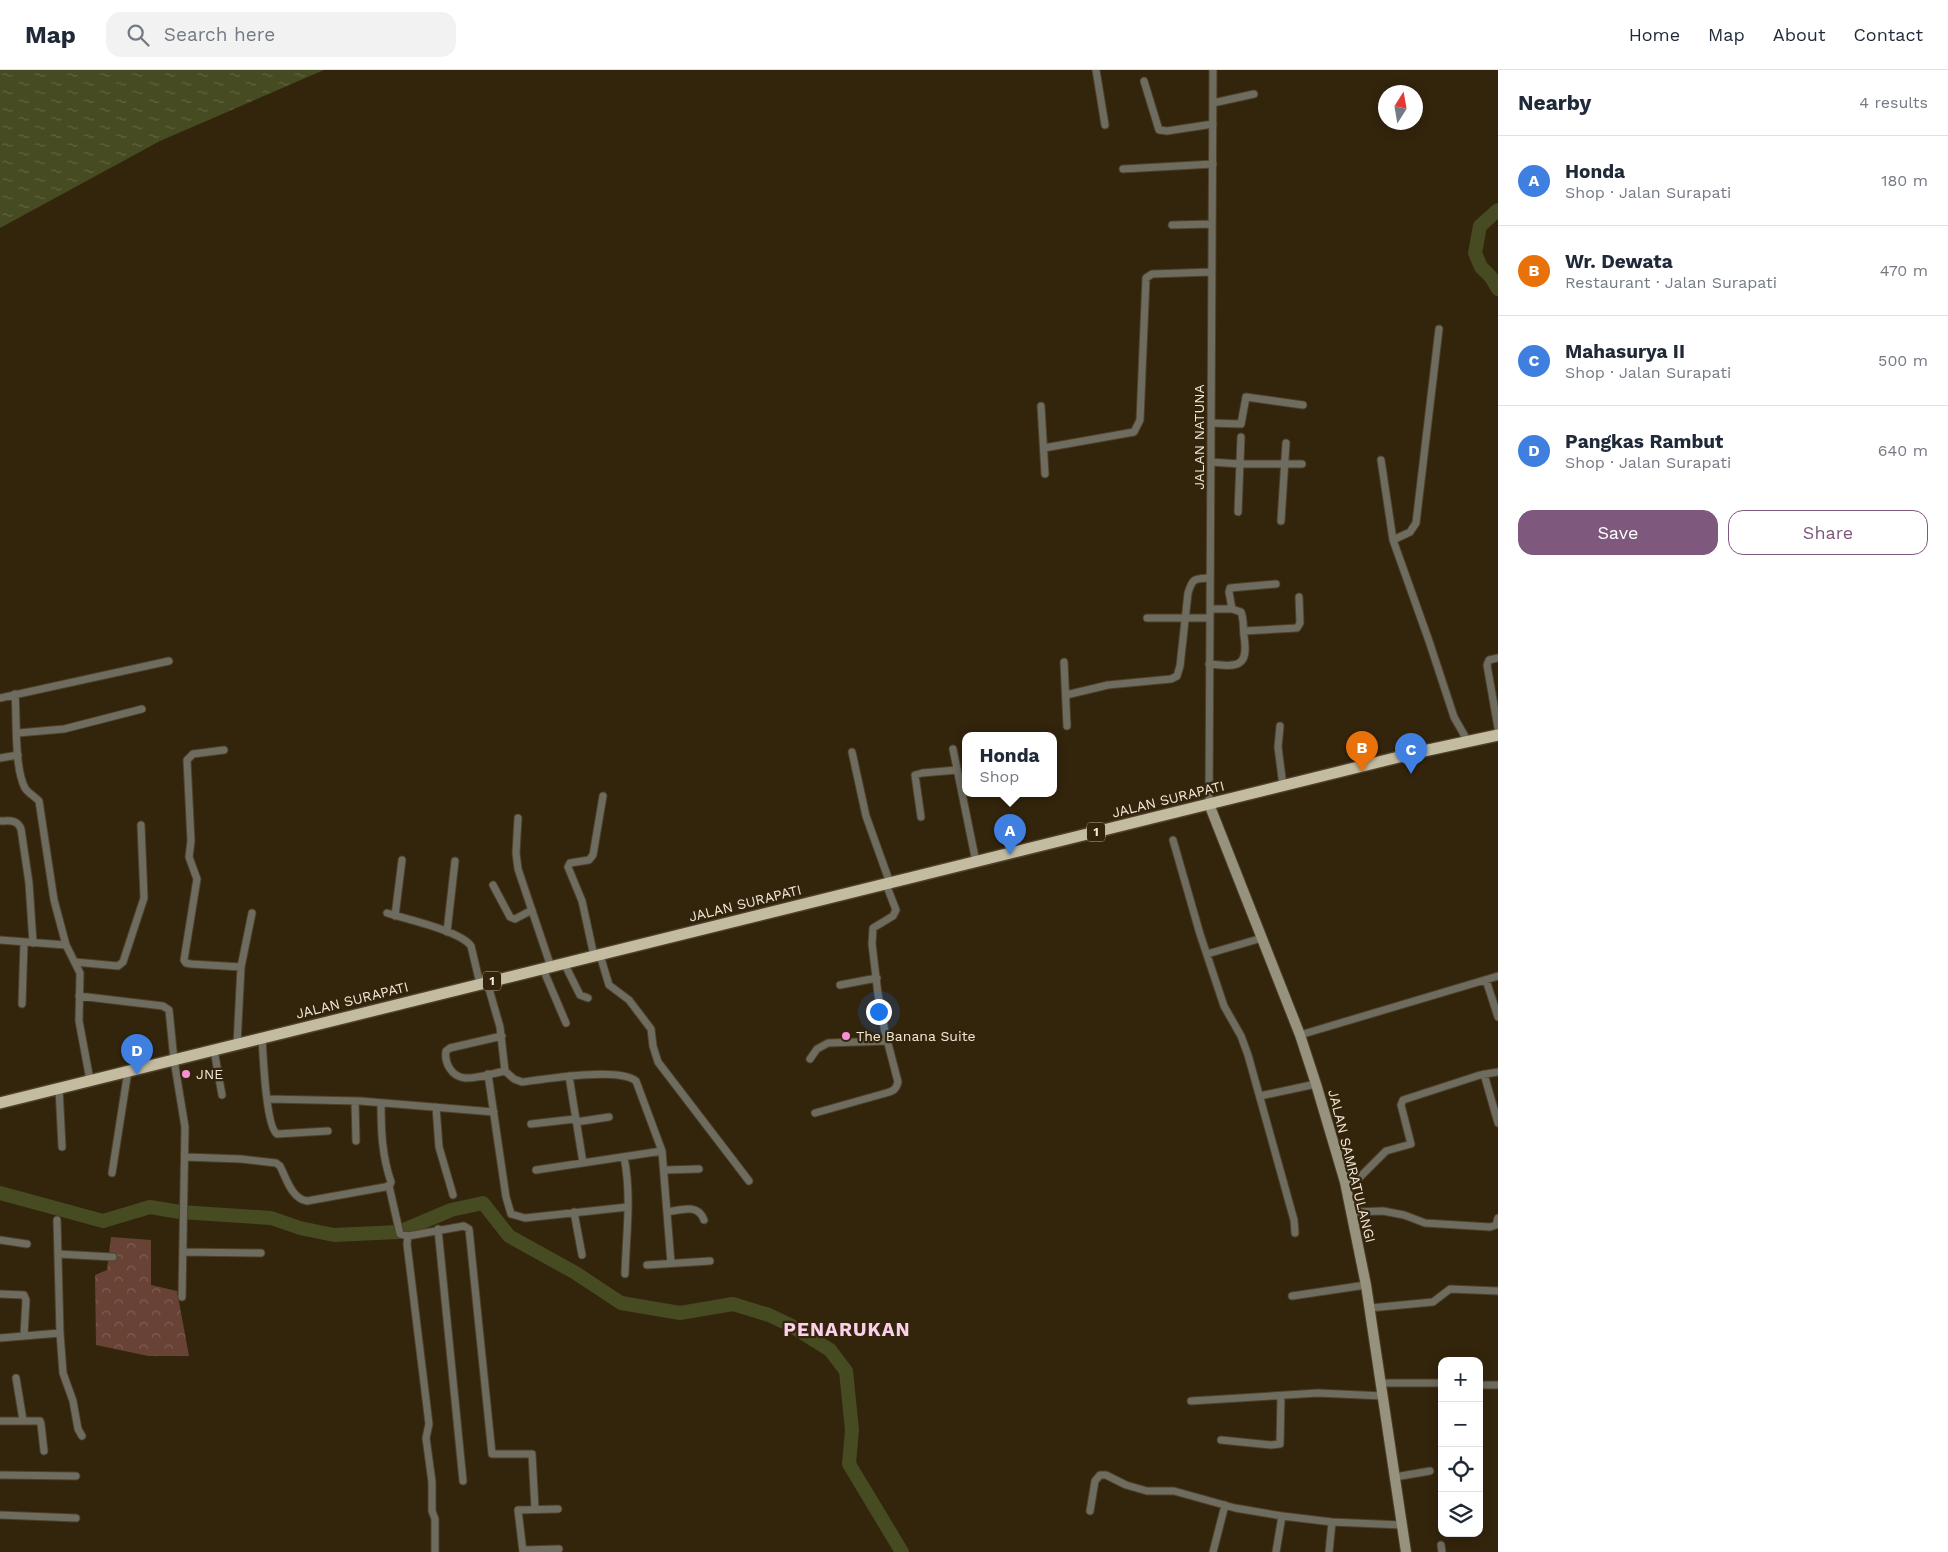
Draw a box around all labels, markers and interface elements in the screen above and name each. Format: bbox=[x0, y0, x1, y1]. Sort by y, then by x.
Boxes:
search box bbox=[106, 12, 456, 57]
text: Map bbox=[25, 21, 76, 49]
icon: search bbox=[124, 21, 152, 49]
text: Search here bbox=[164, 23, 275, 46]
text: Home bbox=[1629, 24, 1680, 45]
text: Map bbox=[1708, 24, 1745, 45]
text: About bbox=[1773, 24, 1825, 45]
text: Contact bbox=[1853, 24, 1923, 45]
north arrow bbox=[1378, 85, 1423, 130]
text: Nearby bbox=[1518, 90, 1591, 115]
text: 4 results bbox=[1859, 93, 1928, 112]
text: Honda bbox=[1565, 160, 1625, 183]
text: A bbox=[1529, 171, 1539, 190]
text: 180 m bbox=[1881, 171, 1928, 190]
text: Shop · Jalan Surapati bbox=[1565, 183, 1731, 202]
text: Wr. Dewata bbox=[1565, 250, 1673, 273]
text: B bbox=[1529, 261, 1539, 280]
text: 470 m bbox=[1880, 261, 1928, 280]
text: Restaurant · Jalan Surapati bbox=[1565, 273, 1777, 292]
text: Mahasurya II bbox=[1565, 340, 1685, 363]
text: C bbox=[1529, 351, 1539, 370]
text: 500 m bbox=[1878, 351, 1928, 370]
text: Shop · Jalan Surapati bbox=[1565, 363, 1731, 382]
street label: JALAN NATUNA bbox=[1191, 384, 1207, 490]
text: Pangkas Rambut bbox=[1565, 430, 1723, 453]
text: D bbox=[1528, 441, 1540, 460]
text: 640 m bbox=[1878, 441, 1928, 460]
text: Shop · Jalan Surapati bbox=[1565, 453, 1731, 472]
button: Save bbox=[1518, 510, 1718, 555]
button: Share bbox=[1728, 510, 1928, 555]
pin: B bbox=[1346, 731, 1378, 772]
popup bbox=[962, 732, 1057, 797]
pin: C bbox=[1395, 733, 1427, 774]
text: Honda bbox=[979, 744, 1040, 767]
text: Shop bbox=[979, 767, 1019, 786]
street label: JALAN SURAPATI bbox=[1110, 777, 1226, 821]
pin: A bbox=[994, 814, 1026, 855]
road number: 1 bbox=[1087, 822, 1105, 842]
street label: JALAN SURAPATI bbox=[687, 881, 803, 925]
road number: 1 bbox=[483, 971, 501, 990]
street label: JALAN SURAPATI bbox=[294, 978, 410, 1022]
your location bbox=[866, 999, 892, 1025]
place label: The Banana Suite bbox=[856, 1028, 976, 1044]
marker: The Banana Suite bbox=[840, 1030, 852, 1042]
pin: D bbox=[121, 1034, 153, 1075]
place label: JNE bbox=[196, 1066, 223, 1082]
marker: JNE bbox=[180, 1068, 192, 1080]
street label: JALAN SAMRATULANGI bbox=[1325, 1088, 1379, 1244]
district label: PENARUKAN bbox=[783, 1318, 911, 1341]
map controls bbox=[1438, 1357, 1483, 1537]
button: + bbox=[1438, 1357, 1483, 1402]
button: − bbox=[1438, 1402, 1483, 1447]
button: locate bbox=[1438, 1447, 1483, 1492]
button: layers bbox=[1438, 1492, 1483, 1537]

